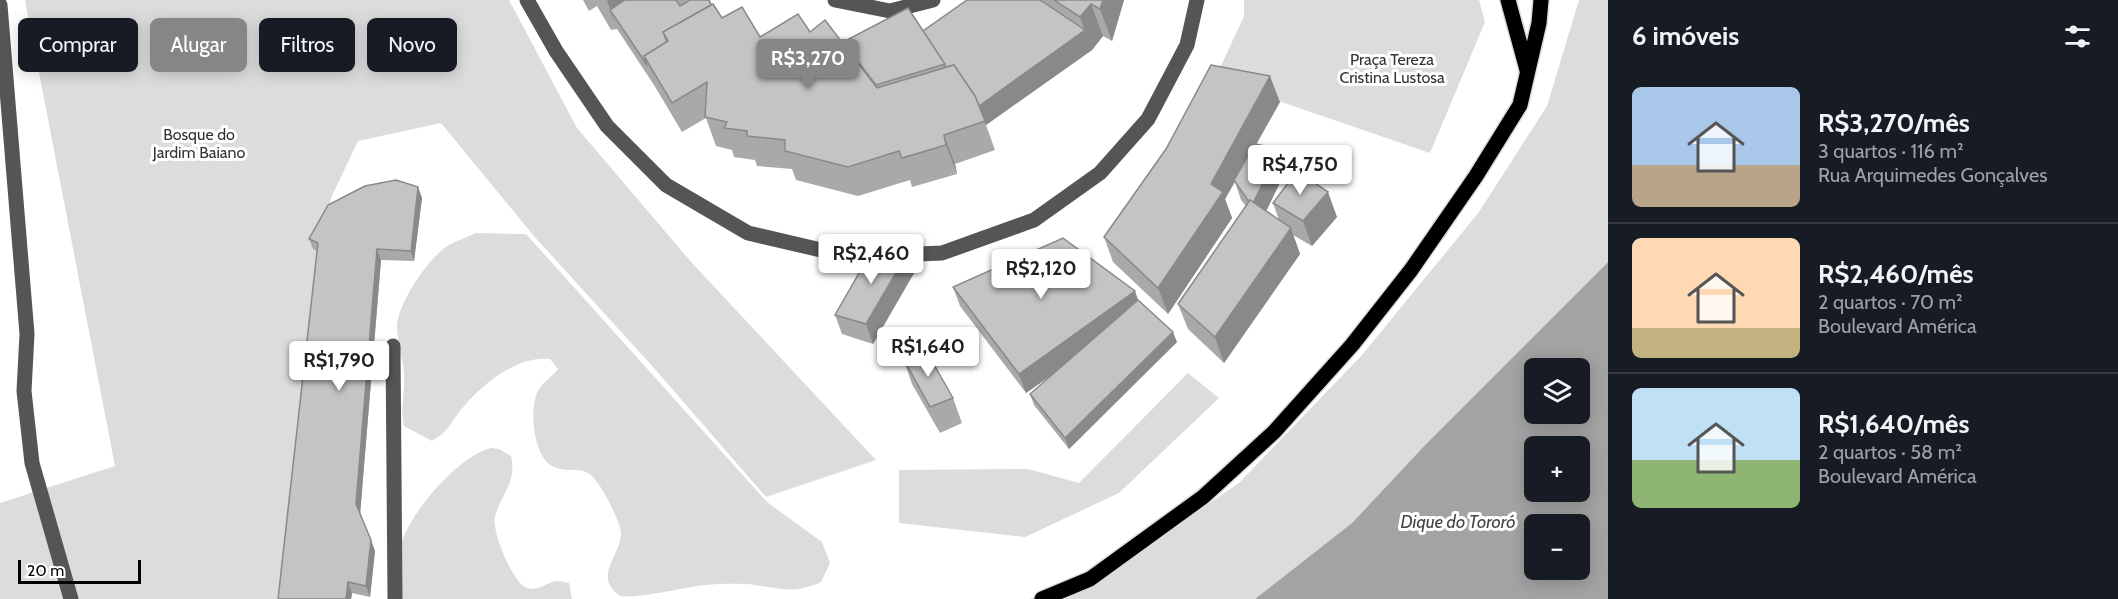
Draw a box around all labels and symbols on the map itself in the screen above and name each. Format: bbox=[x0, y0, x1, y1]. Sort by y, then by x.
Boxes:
pin: R$3,270 bbox=[753, 39, 863, 90]
park label: Praça Tereza Cristina Lustosa bbox=[1339, 50, 1445, 87]
park label: Bosque do Jardim Baiano bbox=[152, 125, 245, 162]
pin: R$4,750 bbox=[1245, 145, 1355, 196]
pin: R$2,460 bbox=[816, 234, 926, 285]
pin: R$2,120 bbox=[986, 249, 1096, 300]
pin: R$1,640 bbox=[873, 327, 983, 378]
pin: R$1,790 bbox=[284, 341, 394, 392]
water label: Dique do Tororó bbox=[1401, 511, 1515, 533]
scale bar bbox=[18, 557, 141, 584]

